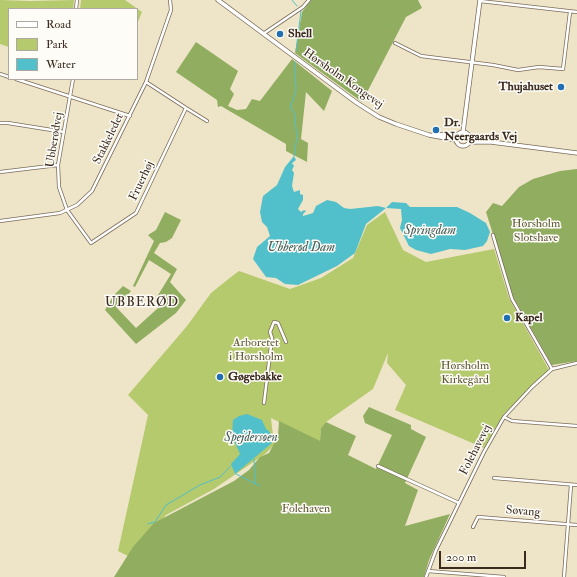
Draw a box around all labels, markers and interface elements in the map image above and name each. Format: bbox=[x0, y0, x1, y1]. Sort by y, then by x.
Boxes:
legend bbox=[8, 8, 138, 80]
text: Road bbox=[46, 17, 71, 32]
place label: Shell bbox=[288, 27, 312, 41]
marker: Shell bbox=[275, 29, 285, 39]
text: Park bbox=[46, 37, 68, 52]
street label: Hørsholm Kongevej bbox=[300, 46, 386, 112]
text: Water bbox=[46, 57, 75, 72]
place label: Thujahuset bbox=[499, 80, 553, 94]
marker: Thujahuset bbox=[556, 82, 566, 92]
street label: Ubberødvej bbox=[44, 111, 66, 169]
street label: Stakkeledet bbox=[91, 111, 127, 167]
place label: Dr. Neergaards Vej bbox=[444, 116, 517, 144]
marker: Dr. Neergaards Vej bbox=[431, 125, 441, 135]
street label: Fruerhøj bbox=[127, 159, 157, 203]
park label: Hørsholm Slotshave bbox=[512, 217, 560, 245]
water label: Springdam bbox=[404, 223, 456, 239]
water label: Ubberød Dam bbox=[267, 240, 335, 256]
district label: UBBERØD bbox=[105, 295, 179, 311]
place label: Kapel bbox=[515, 311, 542, 325]
marker: Kapel bbox=[502, 313, 512, 323]
park label: Arboretet i Hørsholm bbox=[229, 336, 283, 364]
park label: Hørsholm Kirkegård bbox=[441, 359, 489, 387]
place label: Gøgebakke bbox=[228, 370, 282, 384]
marker: Gøgebakke bbox=[215, 372, 225, 382]
street label: Folehavevej bbox=[457, 422, 495, 478]
water label: Spejdersøen bbox=[224, 430, 278, 446]
park label: Folehaven bbox=[282, 502, 330, 516]
street label: Søvang bbox=[505, 504, 541, 520]
scale bar bbox=[441, 543, 528, 569]
text: 200 m bbox=[446, 550, 476, 565]

